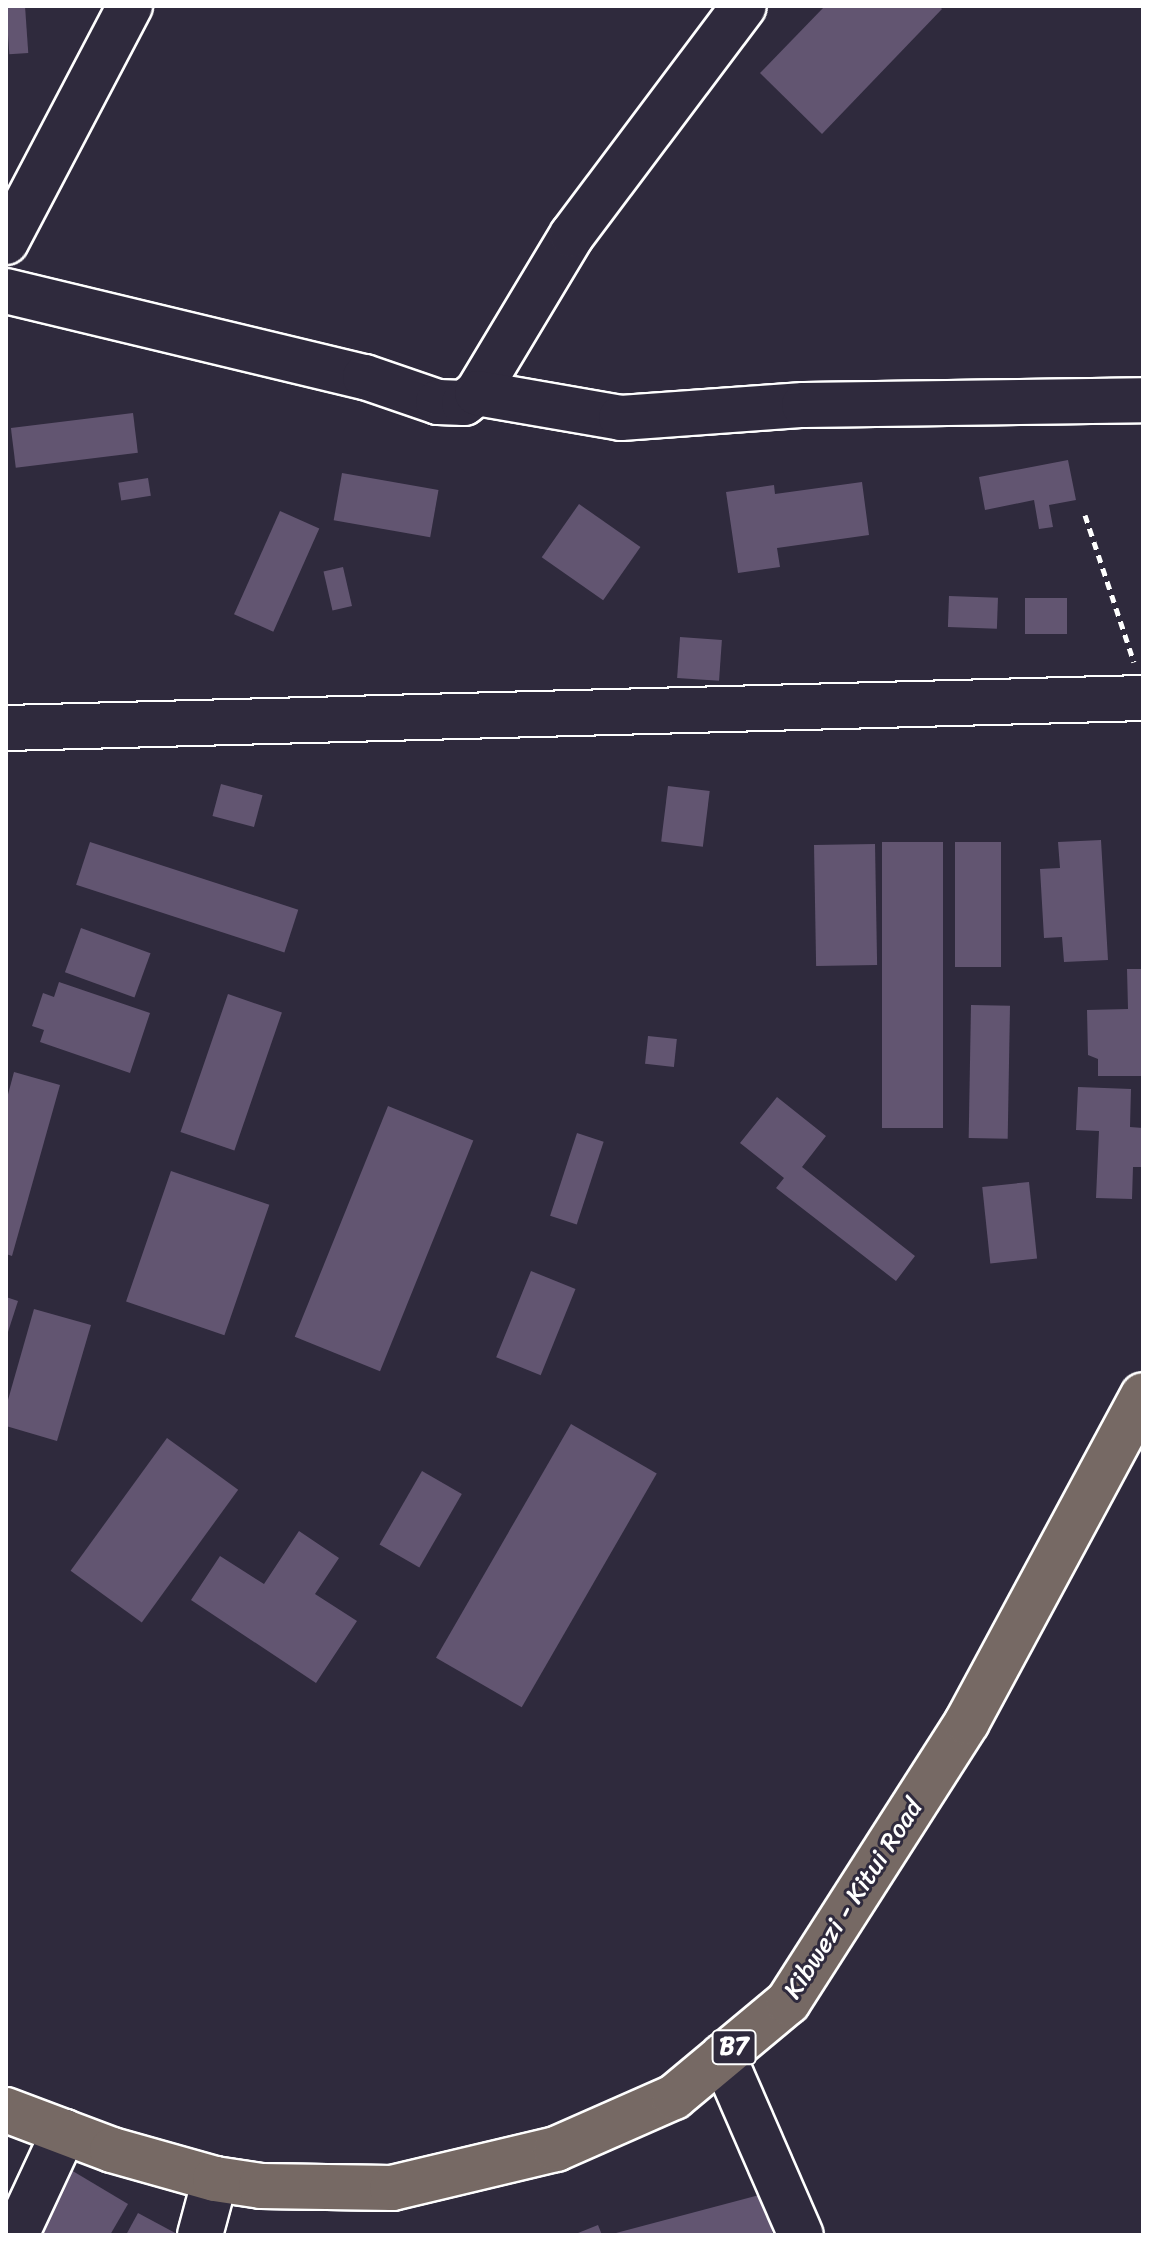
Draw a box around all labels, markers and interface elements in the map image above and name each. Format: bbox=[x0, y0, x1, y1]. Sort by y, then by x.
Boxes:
street label: Kibwezi - Kitui Road bbox=[777, 1793, 929, 2005]
road number: B7 bbox=[710, 2027, 758, 2067]

